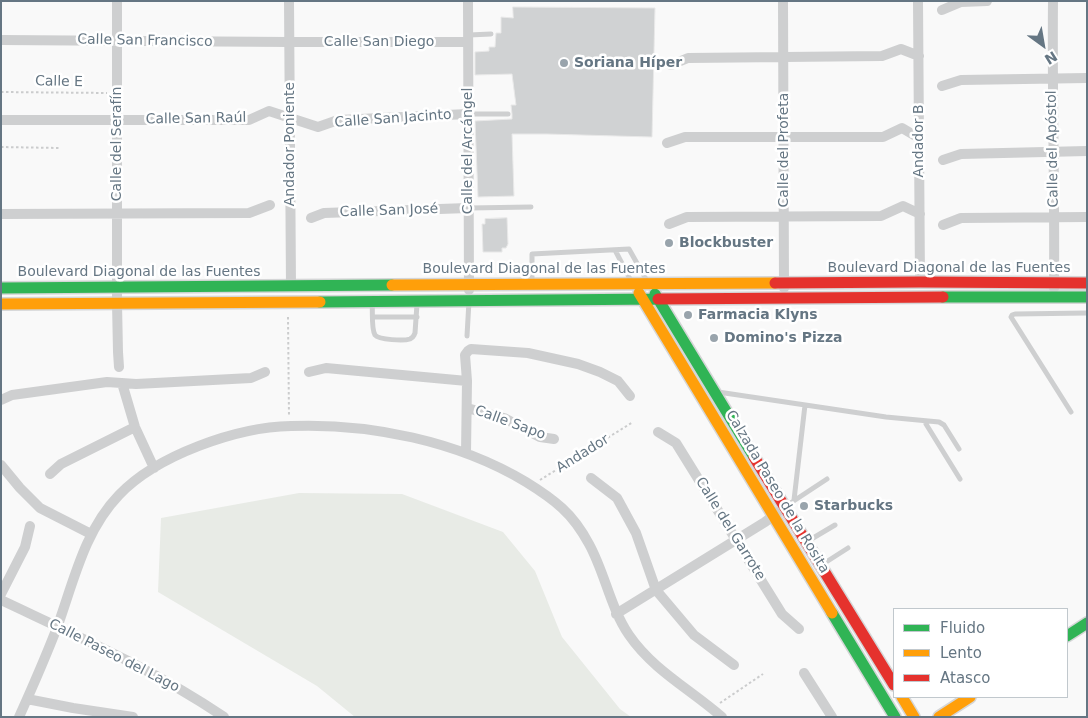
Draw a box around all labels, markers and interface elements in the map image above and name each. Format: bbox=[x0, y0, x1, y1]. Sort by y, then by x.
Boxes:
north arrow bbox=[1018, 20, 1068, 70]
street label: Calle San Francisco bbox=[77, 31, 213, 51]
street label: Calle San Diego bbox=[324, 34, 434, 50]
text: N bbox=[1042, 48, 1060, 68]
place label: Soriana Híper bbox=[574, 55, 682, 71]
marker: Soriana Híper bbox=[558, 57, 570, 69]
street label: Calle E bbox=[35, 73, 83, 91]
street label: Andador Poniente bbox=[282, 82, 298, 206]
street label: Calle del Serafín bbox=[109, 87, 125, 201]
street label: Calle del Arcángel bbox=[460, 88, 476, 214]
street label: Calle del Apóstol bbox=[1044, 90, 1062, 208]
street label: Calle del Profeta bbox=[776, 93, 792, 207]
street label: Andador B bbox=[911, 104, 927, 178]
street label: Calle San Jacinto bbox=[334, 107, 452, 131]
street label: Calle San Raúl bbox=[145, 110, 247, 128]
street label: Calle San José bbox=[339, 201, 439, 221]
place label: Blockbuster bbox=[679, 235, 773, 251]
marker: Blockbuster bbox=[663, 237, 675, 249]
street label: Boulevard Diagonal de las Fuentes bbox=[828, 260, 1070, 276]
street label: Boulevard Diagonal de las Fuentes bbox=[423, 261, 665, 277]
street label: Boulevard Diagonal de las Fuentes bbox=[18, 264, 260, 280]
place label: Farmacia Klyns bbox=[698, 307, 818, 323]
marker: Farmacia Klyns bbox=[682, 309, 694, 321]
place label: Domino's Pizza bbox=[724, 330, 843, 346]
marker: Domino's Pizza bbox=[708, 332, 720, 344]
street label: Calle Sapo bbox=[472, 402, 548, 444]
street label: Calzada Paseo de la Rosita bbox=[722, 407, 832, 577]
street label: Andador bbox=[553, 431, 613, 477]
street label: Calle del Garrote bbox=[692, 474, 768, 584]
place label: Starbucks bbox=[814, 498, 893, 514]
marker: Starbucks bbox=[798, 500, 810, 512]
legend bbox=[893, 608, 1068, 698]
street label: Calle Paseo del Lago bbox=[46, 616, 182, 696]
text: Fluido bbox=[940, 619, 985, 637]
text: Lento bbox=[940, 644, 982, 662]
text: Atasco bbox=[940, 669, 990, 687]

